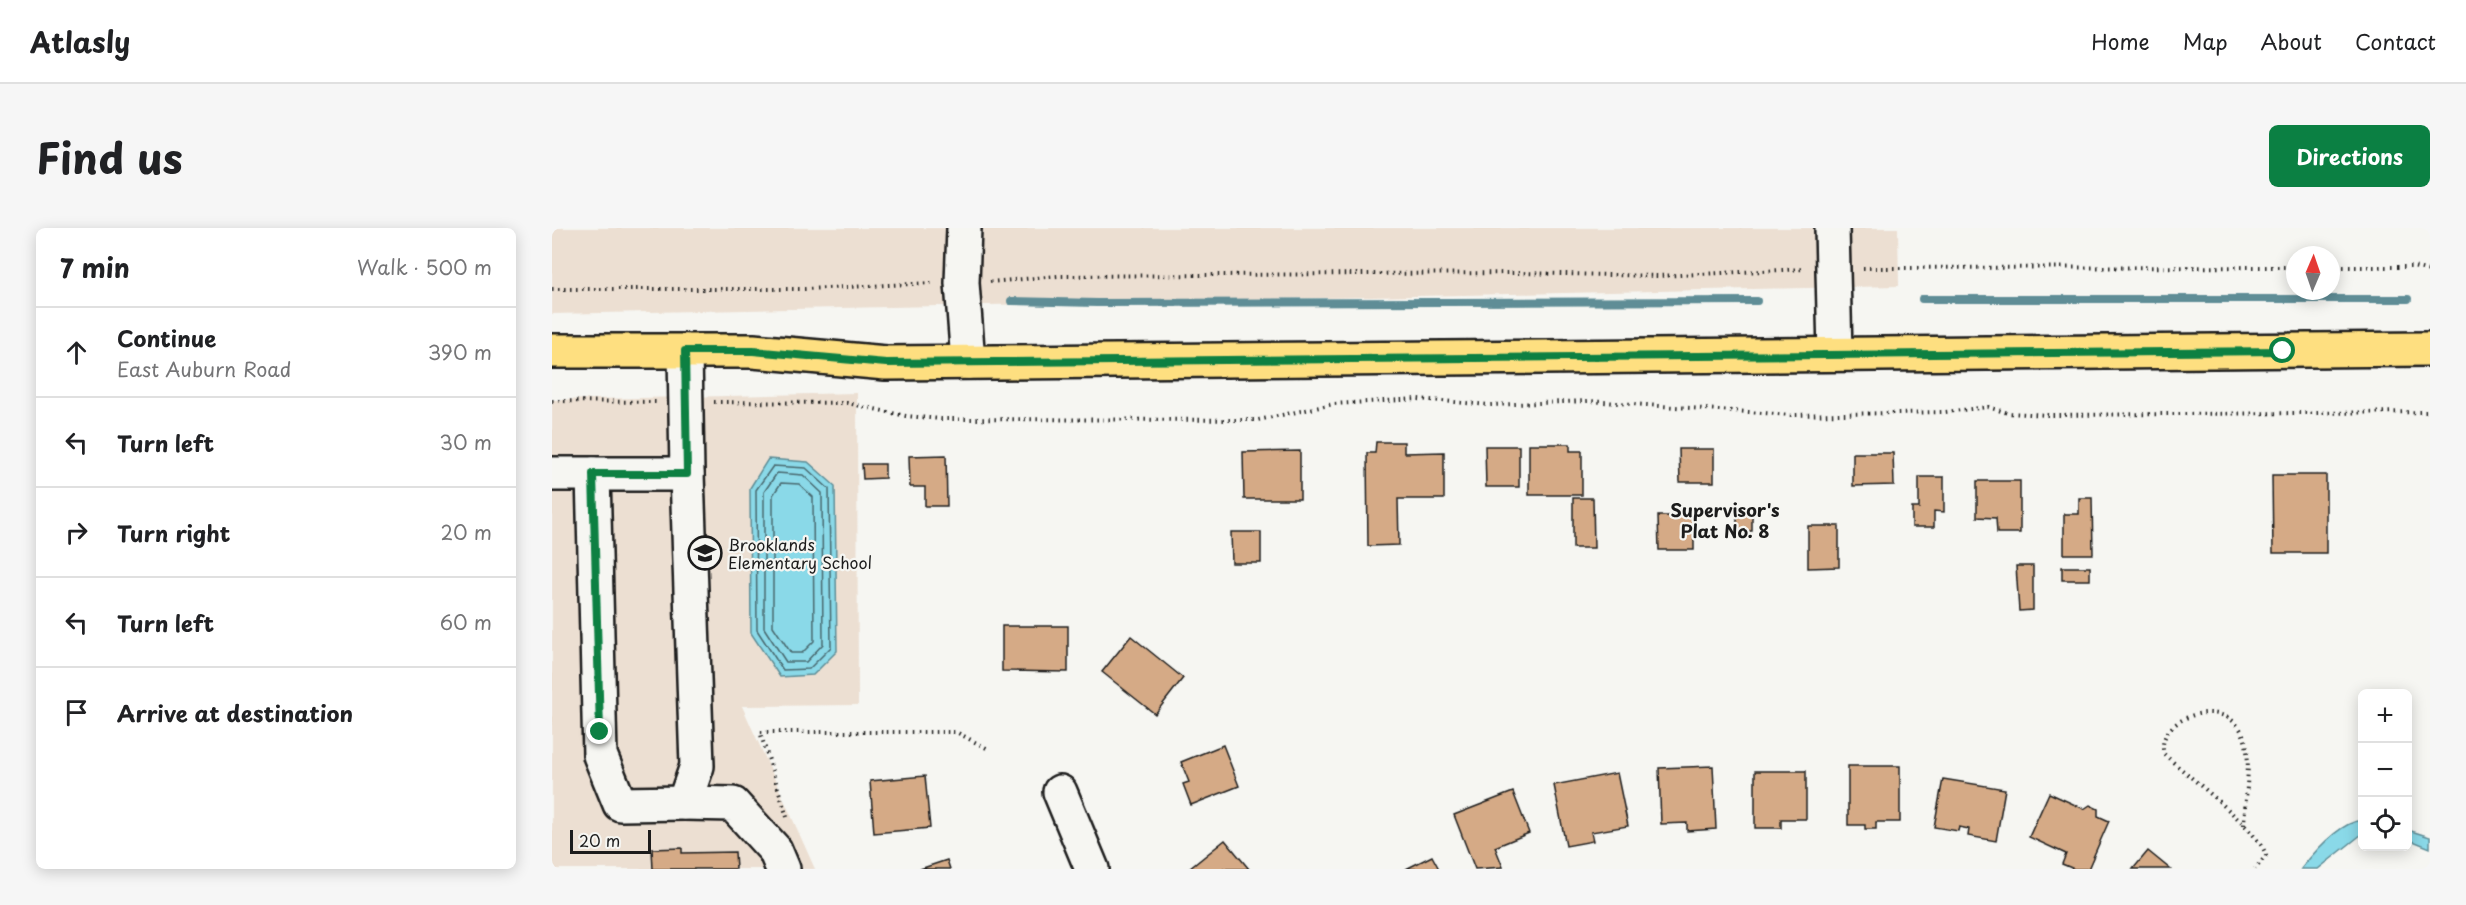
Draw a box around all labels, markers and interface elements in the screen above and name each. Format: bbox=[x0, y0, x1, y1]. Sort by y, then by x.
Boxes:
text: Atlasly bbox=[30, 20, 130, 63]
text: Home bbox=[2091, 25, 2150, 57]
text: Map bbox=[2183, 25, 2228, 57]
text: About bbox=[2261, 25, 2322, 57]
text: Contact bbox=[2355, 25, 2436, 57]
text: Find us bbox=[36, 125, 183, 188]
button: Directions bbox=[2269, 125, 2430, 187]
north arrow bbox=[2286, 246, 2340, 300]
text: 7 min bbox=[60, 248, 130, 287]
text: Walk · 500 m bbox=[357, 252, 492, 282]
text: Continue bbox=[117, 321, 216, 354]
icon: ahead bbox=[60, 336, 93, 369]
text: 390 m bbox=[428, 337, 492, 367]
route start bbox=[2269, 337, 2295, 363]
text: East Auburn Road bbox=[117, 354, 291, 384]
icon: left bbox=[60, 426, 93, 459]
text: Turn left bbox=[117, 426, 214, 459]
text: 30 m bbox=[439, 427, 492, 457]
district label: Supervisor's Plat No. 8 bbox=[1670, 496, 1780, 544]
icon: right bbox=[60, 516, 93, 549]
text: Turn right bbox=[117, 516, 230, 549]
text: 20 m bbox=[440, 517, 492, 547]
place label: Brooklands Elementary School bbox=[728, 532, 872, 574]
school or university icon: Brooklands Elementary School bbox=[687, 535, 723, 571]
icon: left bbox=[60, 606, 93, 639]
text: Turn left bbox=[117, 606, 214, 639]
text: 60 m bbox=[440, 607, 492, 637]
map controls bbox=[2358, 689, 2412, 851]
button: + bbox=[2358, 689, 2412, 743]
icon: arrive bbox=[60, 696, 93, 729]
text: Arrive at destination bbox=[117, 696, 353, 729]
route end bbox=[586, 718, 612, 744]
button: − bbox=[2358, 743, 2412, 797]
button: locate bbox=[2358, 797, 2412, 851]
scale bar bbox=[570, 827, 651, 854]
text: 20 m bbox=[579, 828, 620, 852]

